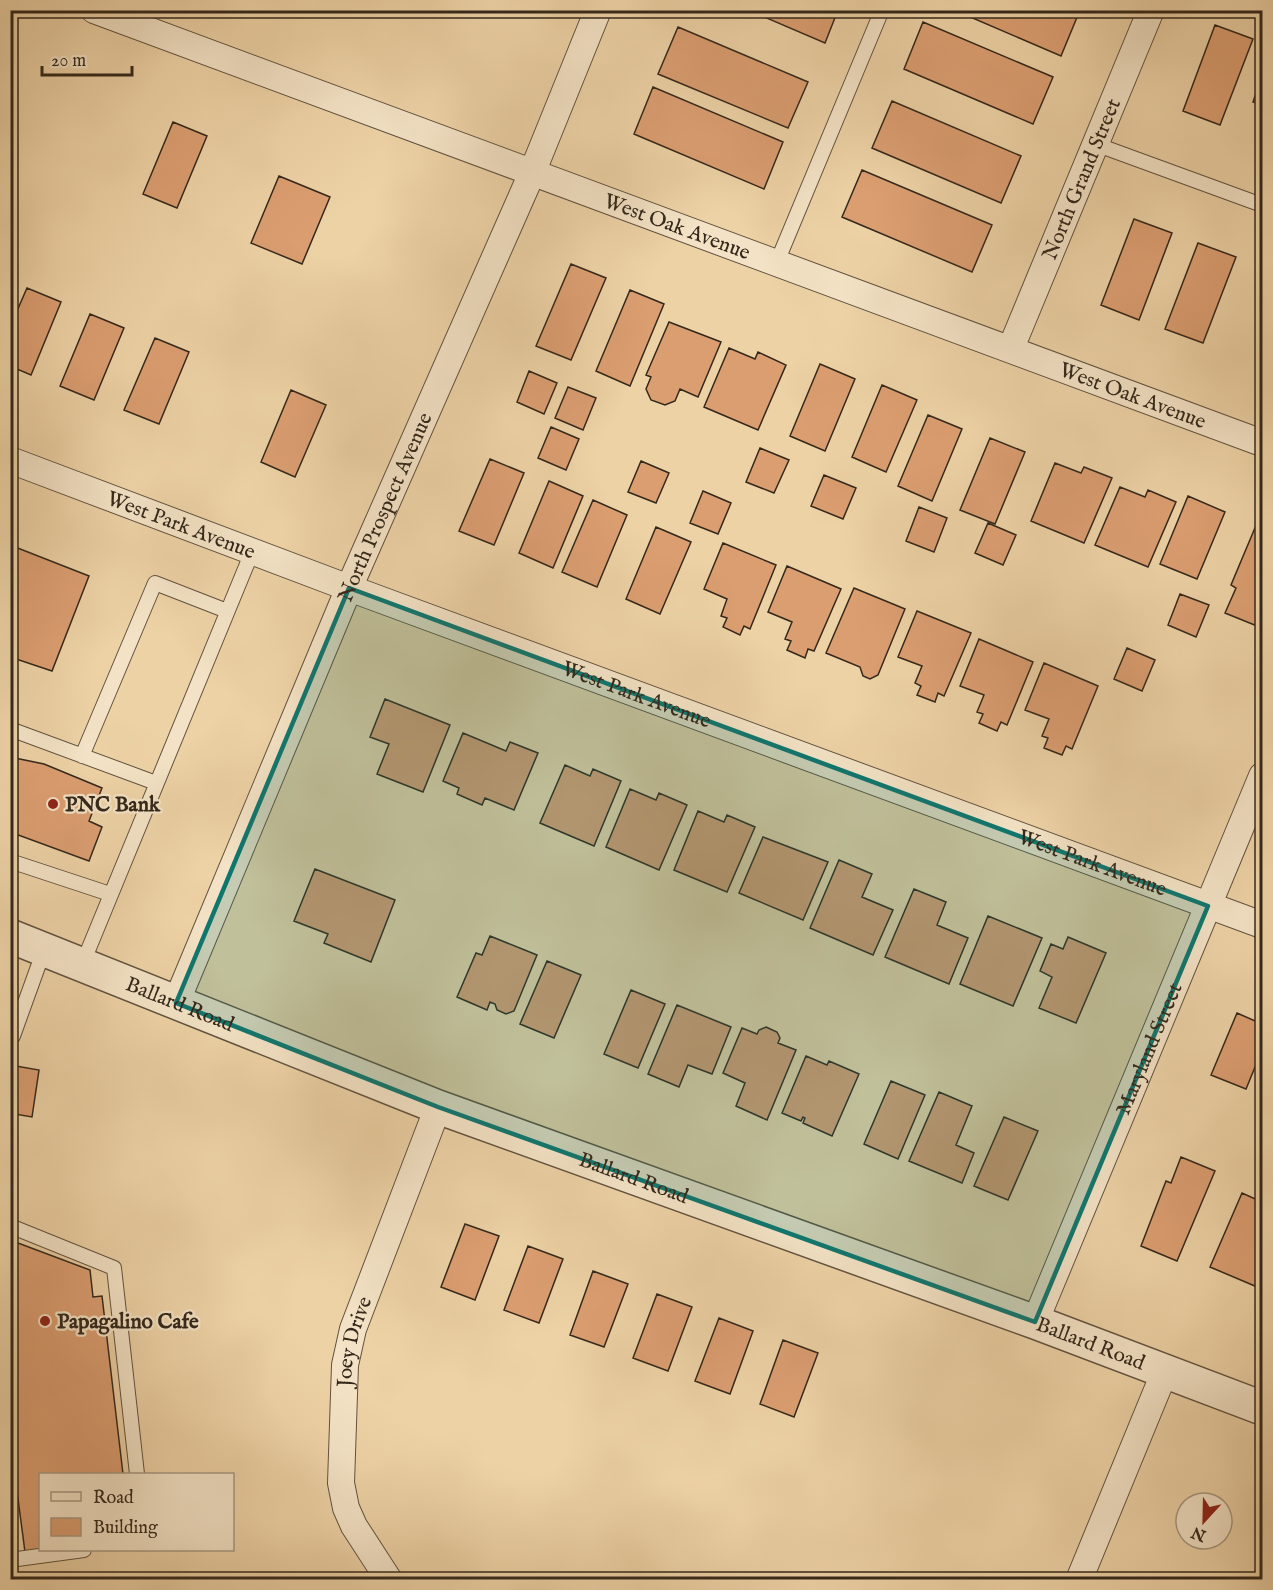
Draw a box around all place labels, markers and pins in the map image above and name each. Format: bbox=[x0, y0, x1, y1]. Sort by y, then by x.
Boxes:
place label: PNC Bank bbox=[65, 792, 161, 819]
marker: PNC Bank bbox=[46, 797, 60, 811]
place label: Papagalino Cafe bbox=[57, 1309, 199, 1336]
marker: Papagalino Cafe bbox=[38, 1314, 52, 1328]

